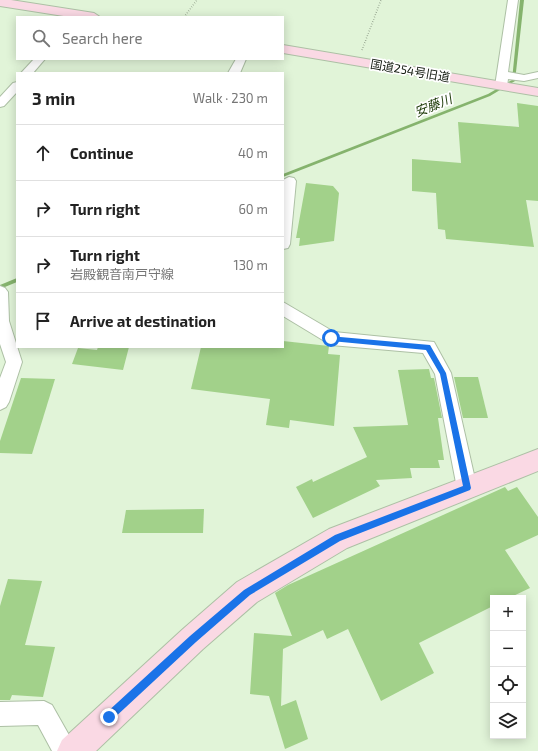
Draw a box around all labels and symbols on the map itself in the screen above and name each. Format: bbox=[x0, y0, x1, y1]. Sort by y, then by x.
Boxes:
street label: 国道254号旧道 bbox=[369, 56, 451, 84]
water label: 安藤川 bbox=[412, 90, 456, 120]
route start bbox=[322, 329, 340, 347]
route end bbox=[100, 708, 118, 726]

